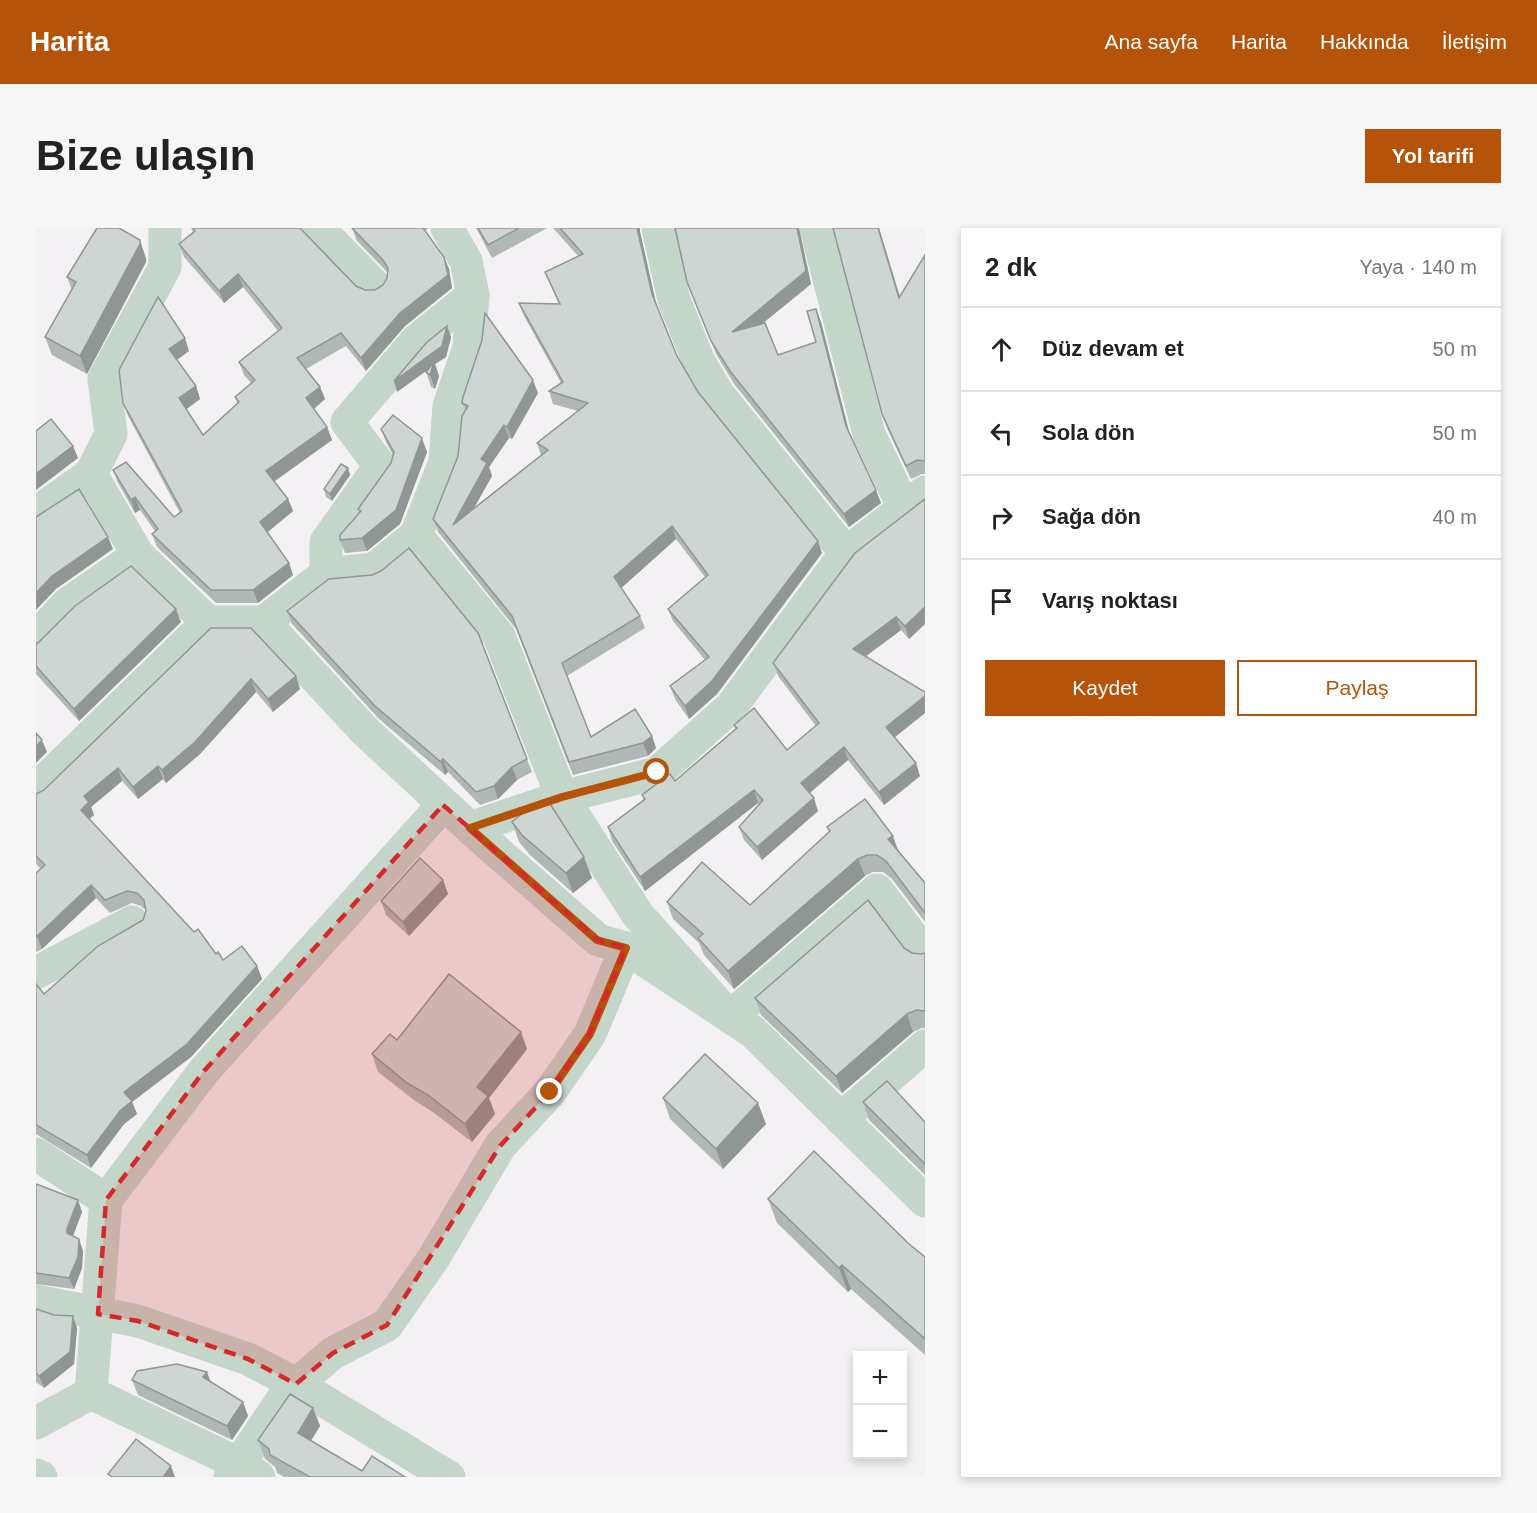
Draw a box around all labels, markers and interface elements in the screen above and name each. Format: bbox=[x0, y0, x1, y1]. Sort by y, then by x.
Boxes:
text: Harita bbox=[30, 26, 109, 57]
text: Ana sayfa bbox=[1105, 30, 1198, 53]
text: Harita bbox=[1231, 30, 1287, 53]
text: Hakkında bbox=[1320, 30, 1409, 53]
text: İletişim bbox=[1442, 30, 1507, 53]
button: Yol tarifi bbox=[1365, 129, 1501, 183]
text: Bize ulaşın bbox=[36, 132, 255, 179]
text: 2 dk bbox=[985, 252, 1037, 282]
text: Yaya · 140 m bbox=[1360, 256, 1477, 278]
icon: ahead bbox=[985, 333, 1018, 366]
text: Düz devam et bbox=[1042, 336, 1184, 361]
text: 50 m bbox=[1433, 338, 1477, 360]
icon: left bbox=[985, 417, 1018, 450]
text: Sola dön bbox=[1042, 420, 1135, 445]
text: 50 m bbox=[1433, 422, 1477, 444]
icon: right bbox=[985, 501, 1018, 534]
text: Sağa dön bbox=[1042, 504, 1141, 529]
text: 40 m bbox=[1433, 506, 1477, 528]
icon: arrive bbox=[985, 585, 1018, 618]
text: Varış noktası bbox=[1042, 588, 1178, 613]
button: Kaydet bbox=[985, 660, 1225, 716]
button: Paylaş bbox=[1237, 660, 1477, 716]
route start bbox=[643, 758, 669, 784]
route end bbox=[536, 1078, 562, 1104]
map controls bbox=[853, 1351, 907, 1459]
button: + bbox=[853, 1351, 907, 1405]
button: − bbox=[853, 1405, 907, 1459]

